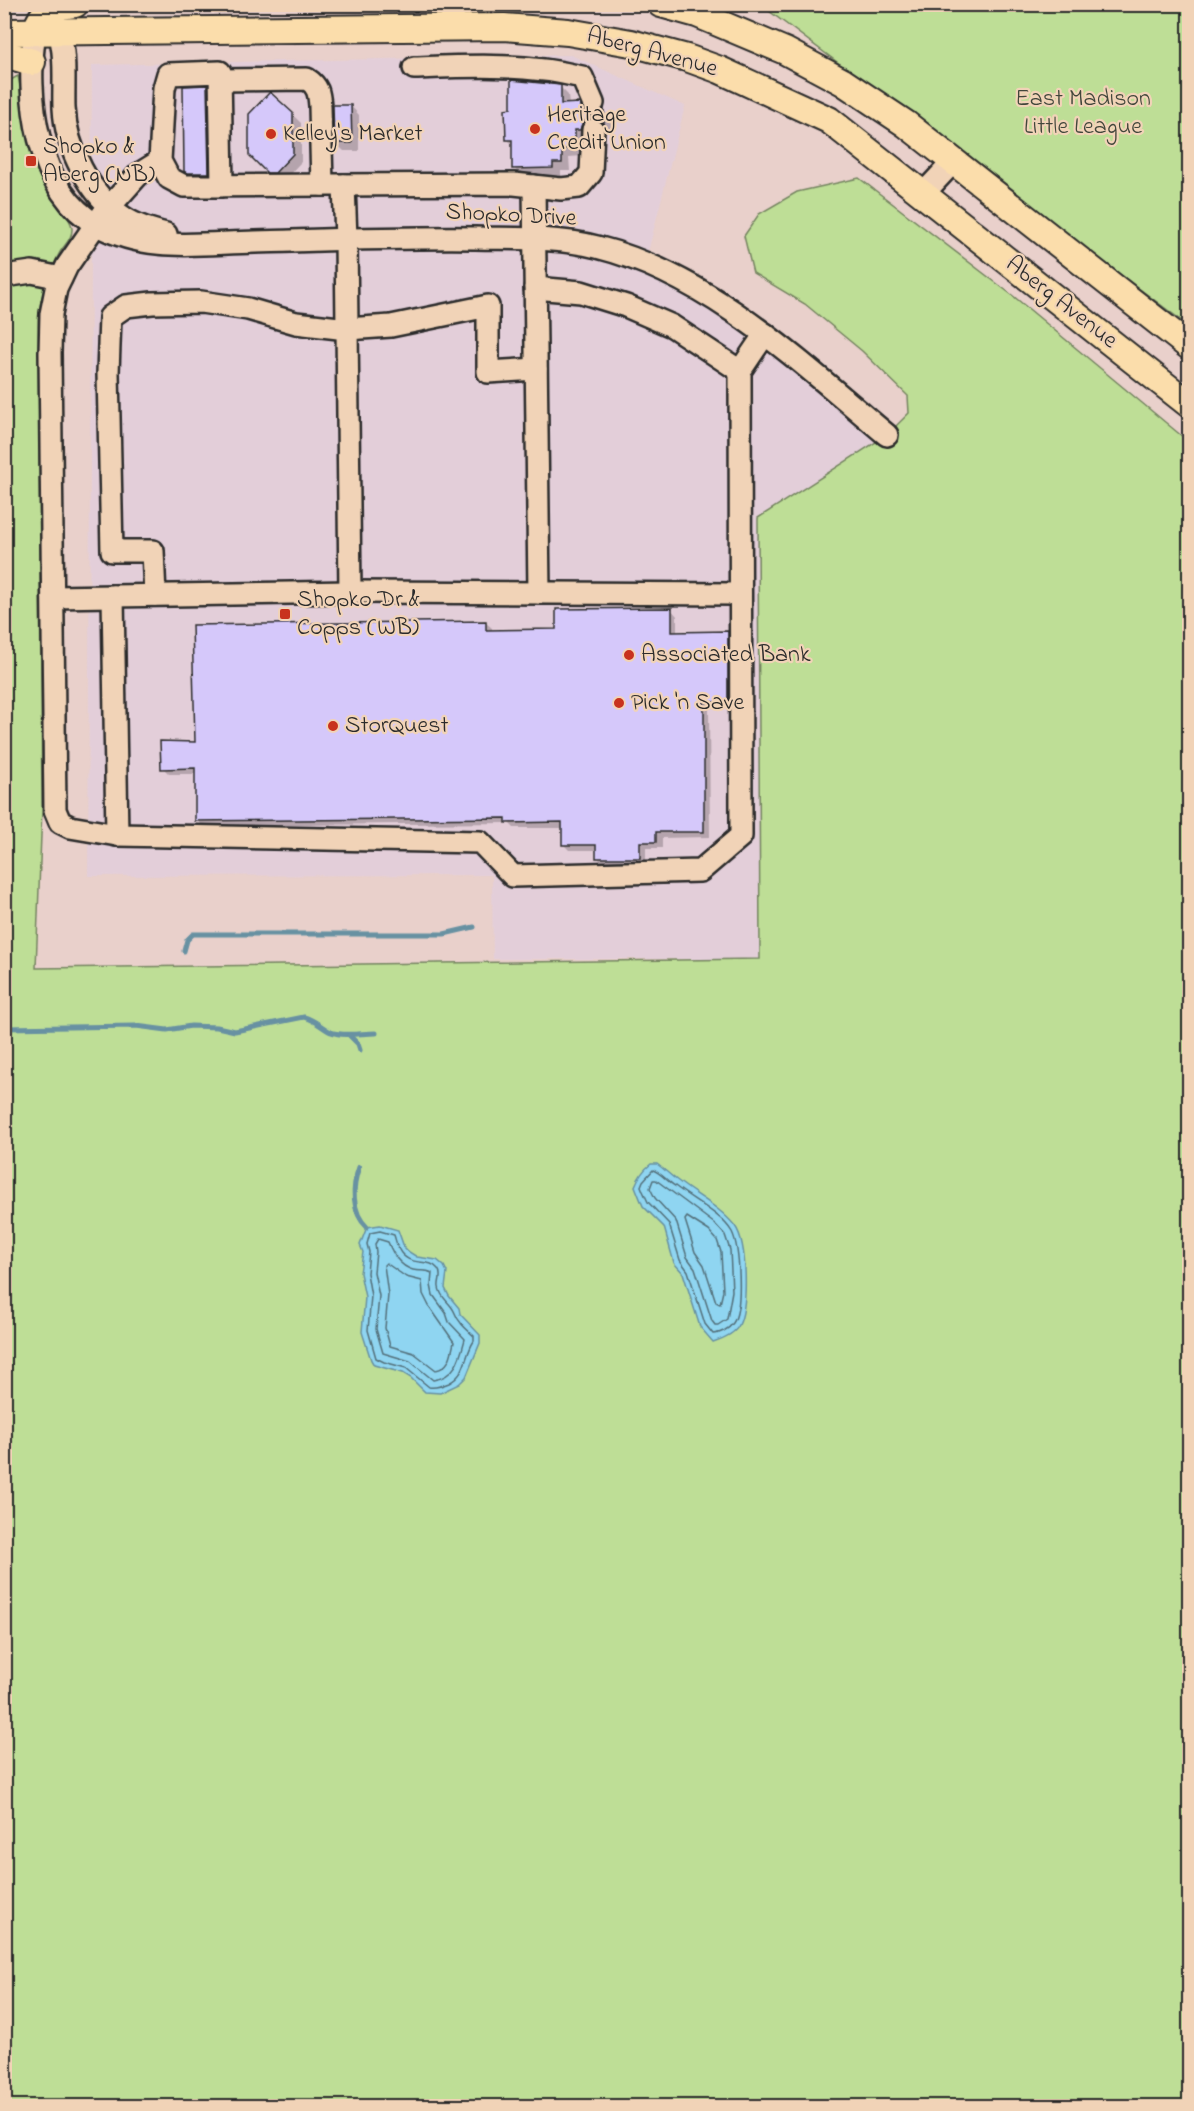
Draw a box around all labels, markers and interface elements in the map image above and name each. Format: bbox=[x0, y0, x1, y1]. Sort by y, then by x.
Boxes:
street label: Aberg Avenue bbox=[583, 19, 722, 87]
park label: East Madison Little League bbox=[1015, 82, 1151, 145]
place label: Heritage Credit Union bbox=[547, 98, 666, 161]
place label: Kelley's Market bbox=[283, 117, 423, 153]
marker: Heritage Credit Union bbox=[528, 122, 542, 136]
marker: Kelley's Market bbox=[264, 127, 278, 141]
place label: Shopko & Aberg (NB) bbox=[43, 130, 155, 193]
marker: Shopko & Aberg (NB) bbox=[24, 154, 38, 168]
street label: Shopko Drive bbox=[445, 195, 577, 237]
street label: Aberg Avenue bbox=[997, 248, 1125, 358]
place label: Shopko Dr & Copps (WB) bbox=[297, 583, 420, 646]
marker: Shopko Dr & Copps (WB) bbox=[278, 607, 292, 621]
place label: Associated Bank bbox=[641, 638, 811, 673]
marker: Associated Bank bbox=[622, 648, 636, 662]
place label: Pick 'n Save bbox=[631, 686, 745, 721]
marker: Pick 'n Save bbox=[612, 696, 626, 710]
place label: StorQuest bbox=[345, 709, 449, 744]
marker: StorQuest bbox=[326, 719, 340, 733]

